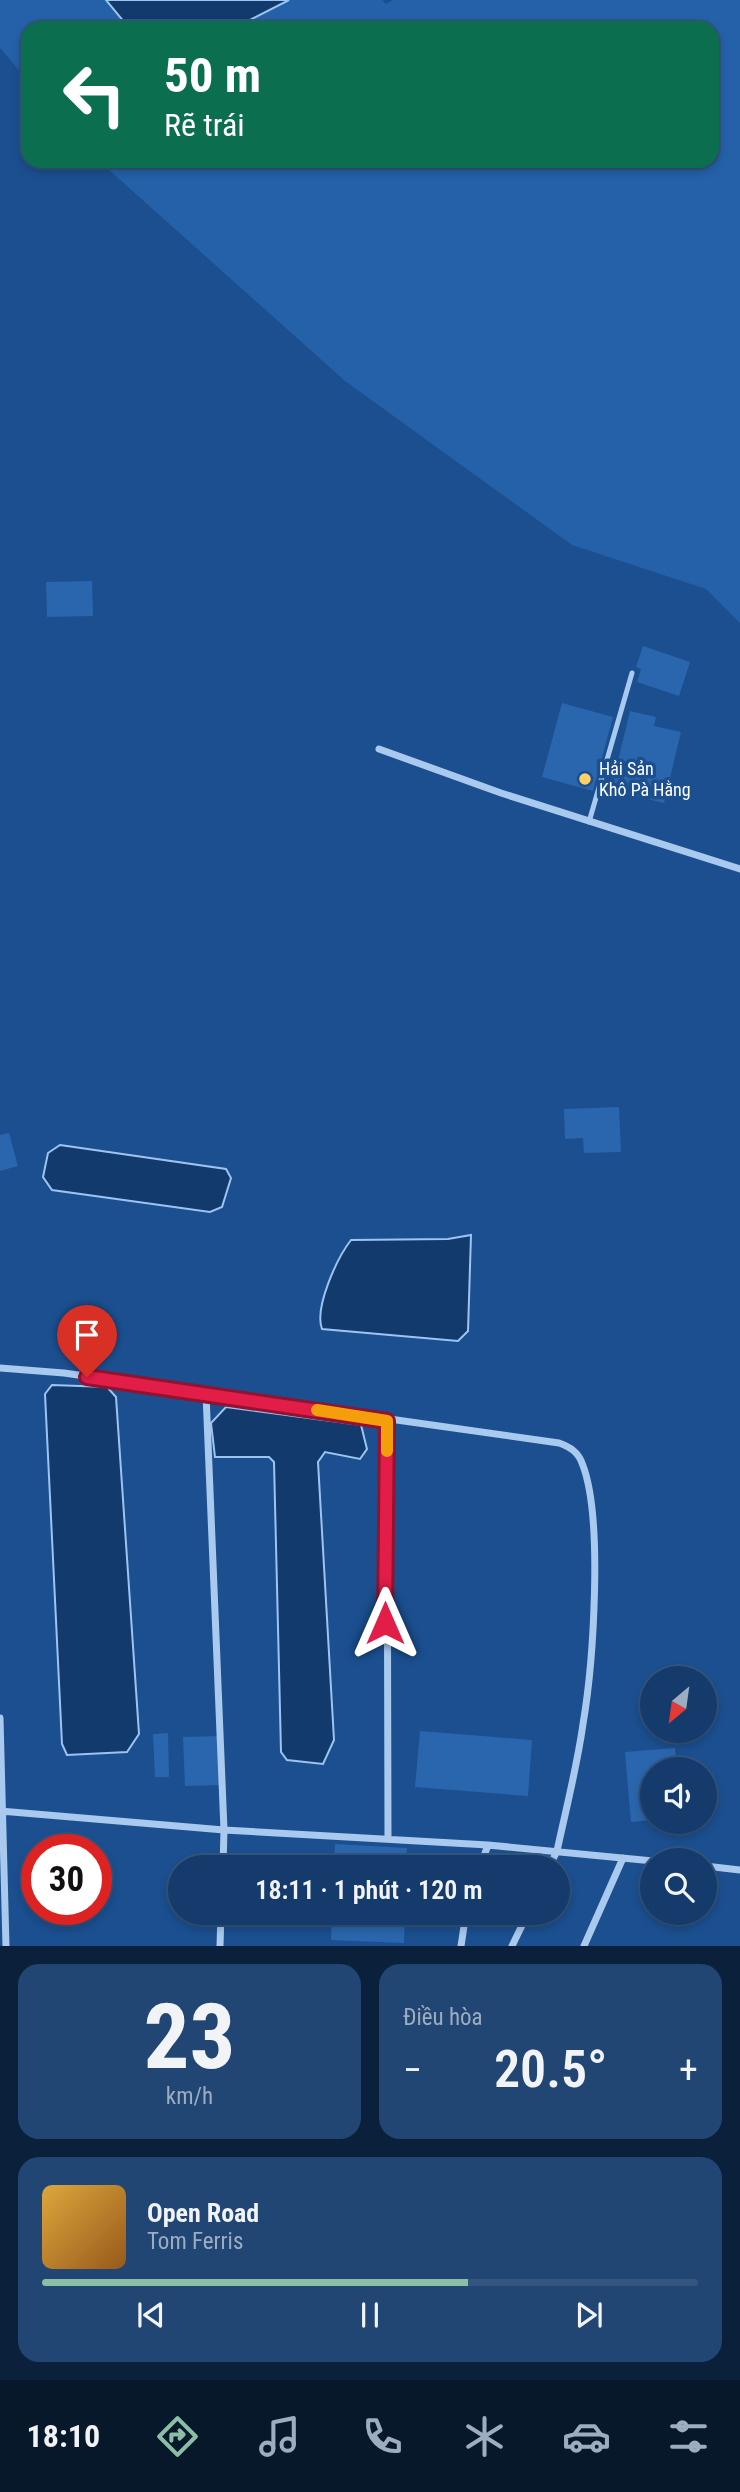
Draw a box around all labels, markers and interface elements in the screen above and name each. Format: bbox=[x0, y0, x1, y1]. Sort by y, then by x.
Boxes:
text: 50 m bbox=[164, 47, 261, 104]
icon: left bbox=[49, 49, 140, 140]
text: Rẽ trái bbox=[164, 106, 245, 144]
place label: Hải Sản Khô Pà Hằng bbox=[599, 758, 691, 800]
marker: Hải Sản Khô Pà Hằng bbox=[577, 771, 593, 787]
pin bbox=[57, 1305, 117, 1377]
icon: arrive bbox=[68, 1316, 106, 1354]
position arrow bbox=[348, 1586, 422, 1660]
north arrow bbox=[640, 1666, 718, 1743]
map controls bbox=[640, 1666, 717, 1925]
button: sound bbox=[640, 1757, 717, 1834]
speed limit sign: 30 bbox=[21, 1834, 112, 1925]
button: search bbox=[640, 1848, 717, 1925]
text: 18:11 · 1 phút · 120 m bbox=[255, 1875, 483, 1905]
text: 23 bbox=[144, 1984, 235, 2090]
text: Điều hòa bbox=[403, 2004, 483, 2031]
text: 20.5° bbox=[494, 2039, 607, 2100]
text: − bbox=[403, 2048, 422, 2092]
text: + bbox=[679, 2048, 698, 2092]
text: km/h bbox=[166, 2083, 213, 2110]
text: Open Road bbox=[147, 2198, 259, 2228]
text: Tom Ferris bbox=[147, 2228, 243, 2255]
icon: previous bbox=[132, 2296, 170, 2334]
icon: pause bbox=[351, 2296, 389, 2334]
icon: next bbox=[570, 2296, 608, 2334]
icon: directions bbox=[153, 2412, 202, 2461]
icon: music bbox=[255, 2412, 304, 2461]
icon: phone bbox=[358, 2412, 407, 2461]
icon: climate bbox=[460, 2412, 509, 2461]
icon: car bbox=[562, 2412, 611, 2461]
icon: filters bbox=[664, 2412, 713, 2461]
text: 18:10 bbox=[27, 2417, 100, 2455]

